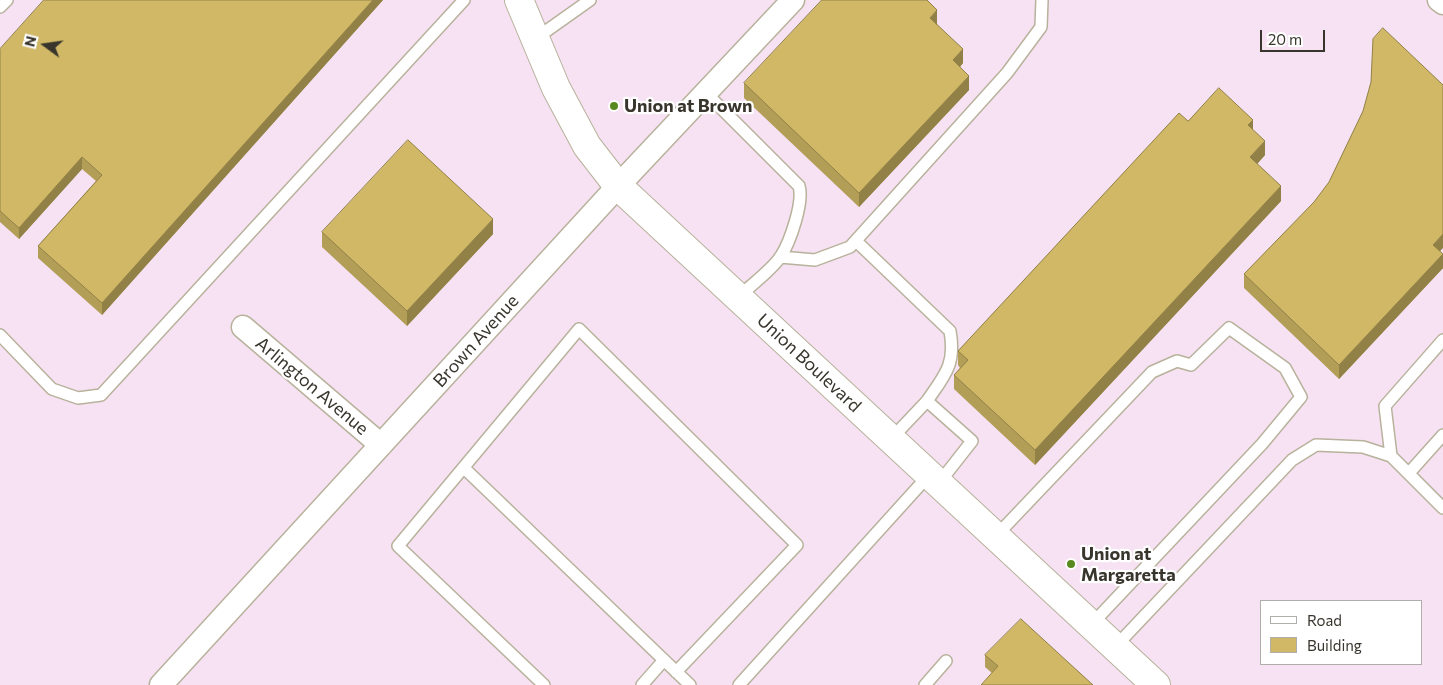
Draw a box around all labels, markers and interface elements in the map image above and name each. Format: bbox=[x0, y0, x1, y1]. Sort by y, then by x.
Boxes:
north arrow bbox=[20, 20, 70, 70]
scale bar bbox=[1263, 20, 1328, 52]
text: 20 m bbox=[1268, 30, 1302, 48]
text: N bbox=[20, 34, 39, 48]
place label: Union at Brown bbox=[624, 95, 753, 117]
marker: Union at Brown bbox=[608, 100, 620, 112]
street label: Brown Avenue bbox=[429, 290, 523, 392]
street label: Union Boulevard bbox=[752, 309, 866, 417]
street label: Arlington Avenue bbox=[251, 333, 373, 439]
place label: Union at Margaretta bbox=[1081, 543, 1176, 586]
marker: Union at Margaretta bbox=[1065, 558, 1077, 570]
legend bbox=[1260, 600, 1423, 665]
text: Road bbox=[1307, 611, 1342, 629]
text: Building bbox=[1307, 636, 1362, 654]

